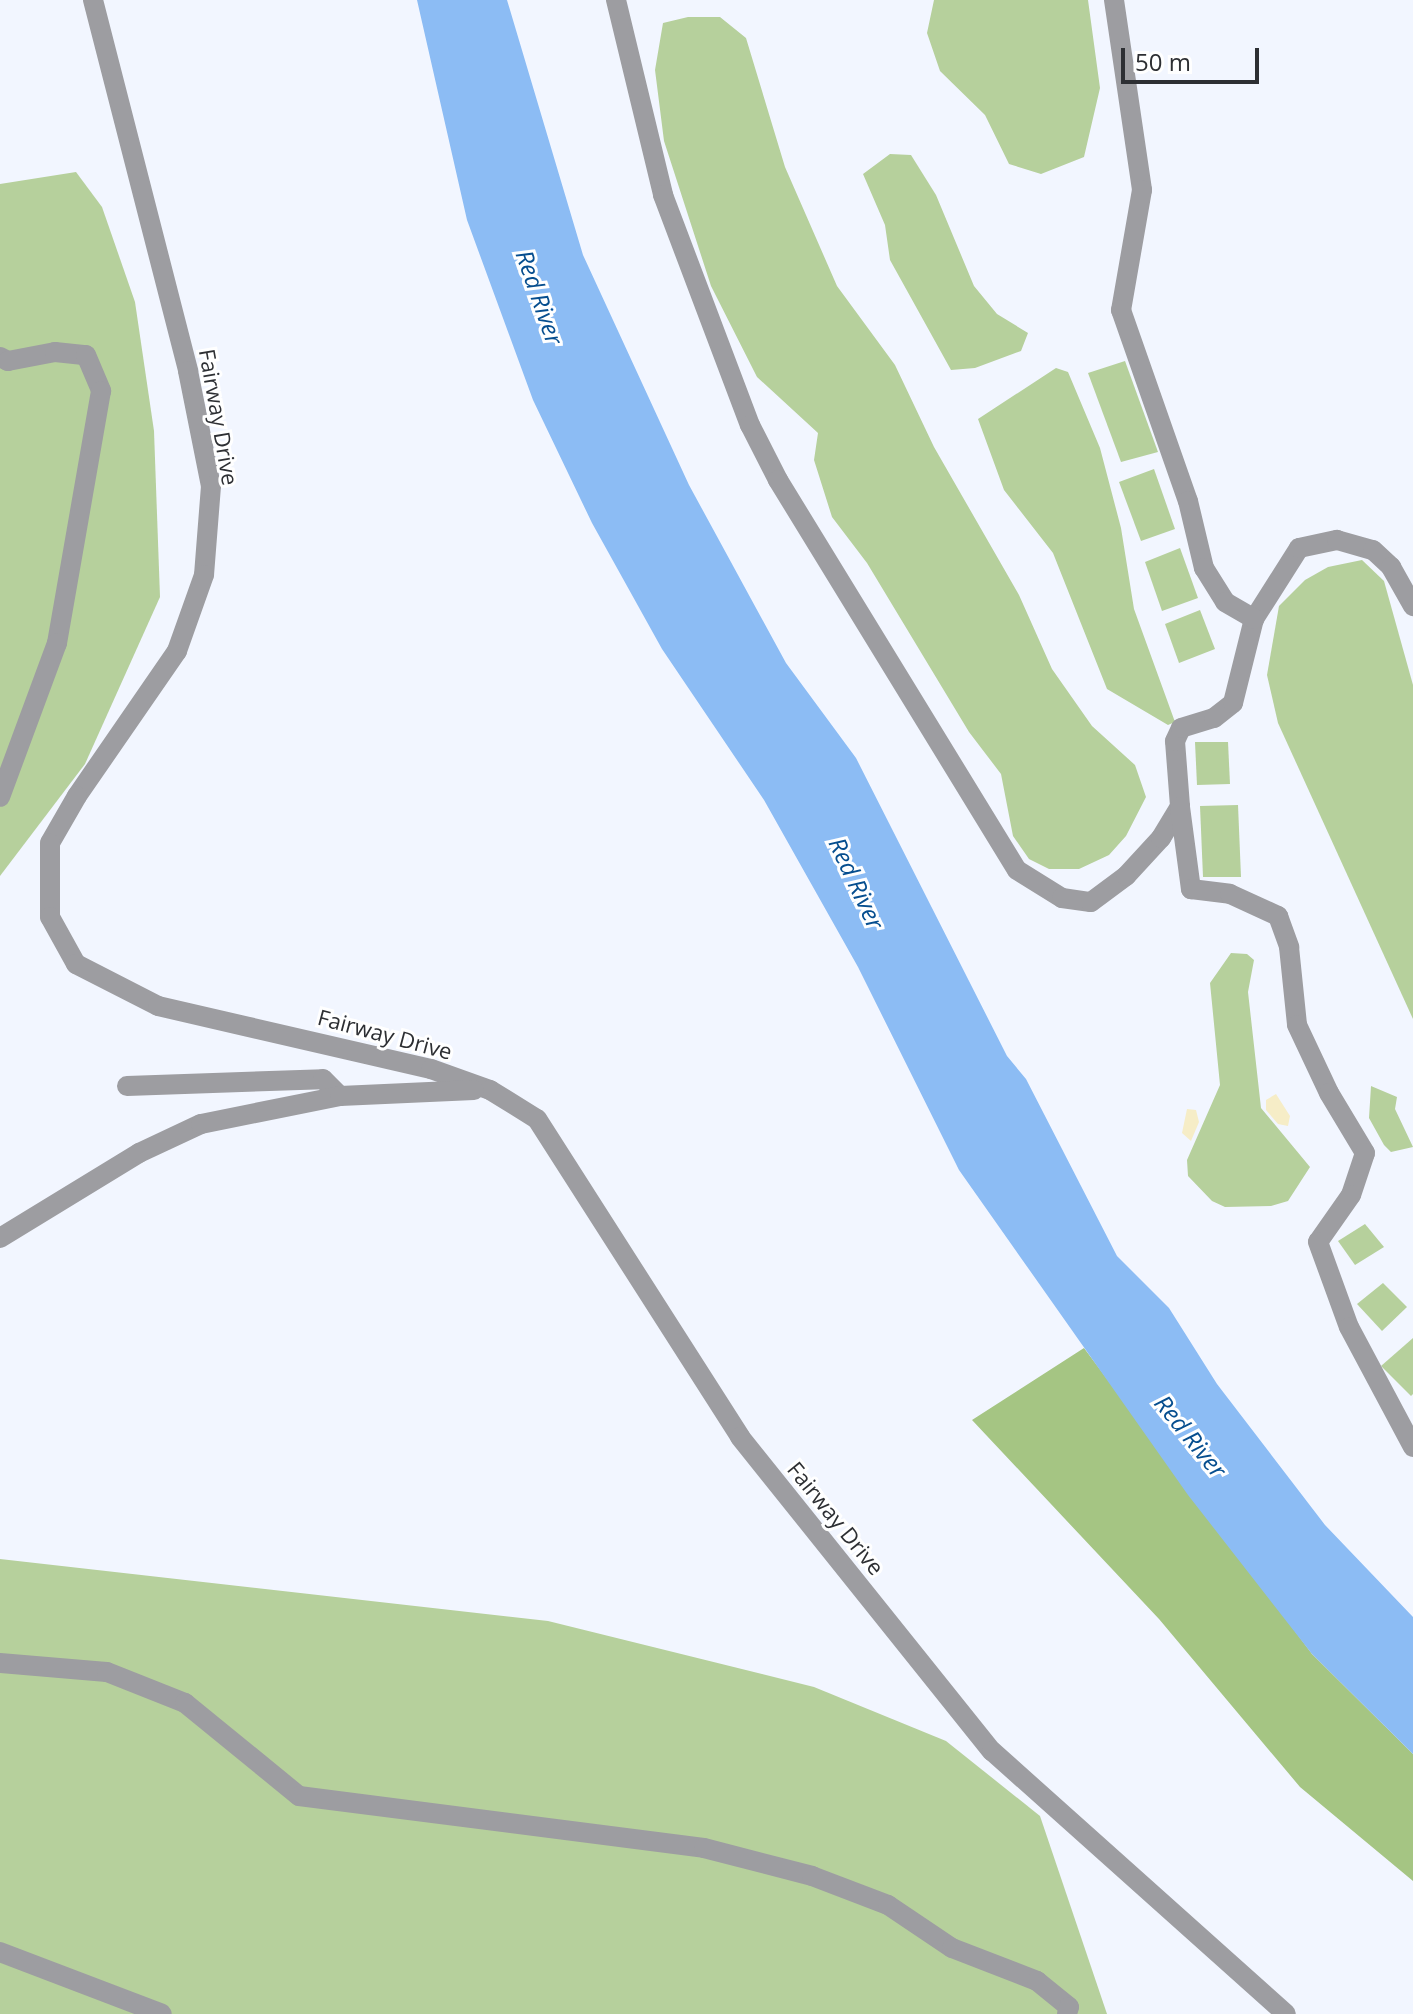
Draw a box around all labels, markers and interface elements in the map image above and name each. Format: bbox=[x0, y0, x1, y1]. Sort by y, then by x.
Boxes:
scale bar bbox=[1125, 32, 1263, 82]
text: 50 m bbox=[1135, 45, 1191, 78]
water label: Red River bbox=[510, 246, 570, 348]
street label: Fairway Drive bbox=[194, 347, 244, 487]
water label: Red River bbox=[823, 832, 891, 934]
street label: Fairway Drive bbox=[315, 1003, 455, 1065]
water label: Red River bbox=[1149, 1389, 1233, 1483]
street label: Fairway Drive bbox=[782, 1456, 890, 1580]

